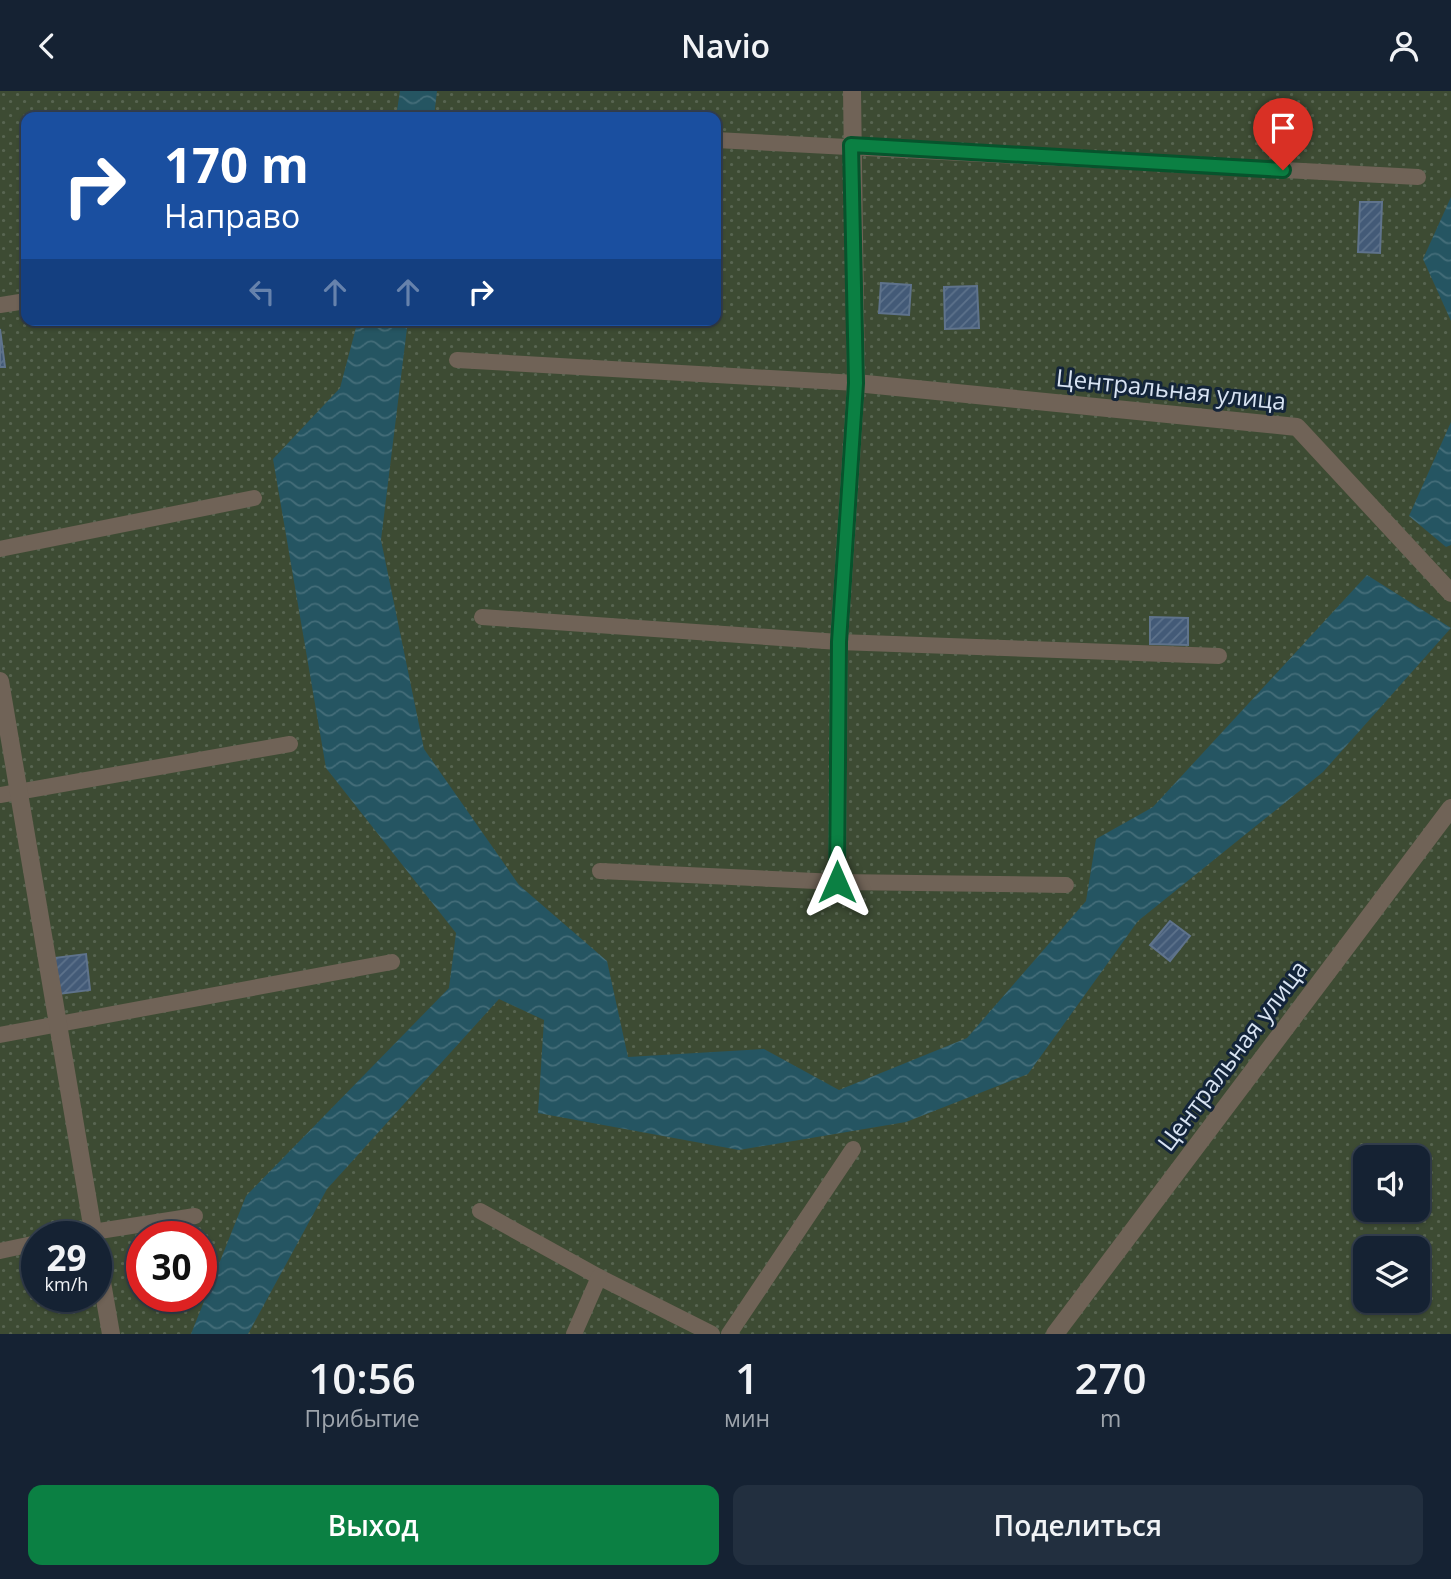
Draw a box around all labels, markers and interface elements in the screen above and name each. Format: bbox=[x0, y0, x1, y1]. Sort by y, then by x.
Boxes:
text: Navio bbox=[681, 24, 770, 67]
icon: back bbox=[28, 27, 66, 65]
icon: person bbox=[1385, 27, 1423, 65]
pin bbox=[1253, 98, 1313, 170]
icon: arrive bbox=[1264, 109, 1302, 147]
text: 170 m bbox=[164, 131, 309, 197]
icon: right bbox=[49, 140, 140, 231]
text: Направо bbox=[164, 194, 300, 237]
icon: left bbox=[243, 273, 281, 311]
icon: ahead bbox=[316, 273, 354, 311]
icon: ahead bbox=[389, 273, 427, 311]
icon: right bbox=[462, 273, 500, 311]
street label: Центральная улица bbox=[1055, 360, 1288, 417]
position arrow bbox=[800, 845, 874, 919]
street label: Центральная улица bbox=[1149, 953, 1314, 1157]
map controls bbox=[1353, 1145, 1430, 1313]
button: sound bbox=[1353, 1145, 1430, 1222]
speed limit sign: 30 bbox=[126, 1221, 217, 1312]
text: 29 bbox=[46, 1234, 87, 1281]
button: layers bbox=[1353, 1236, 1430, 1313]
text: km/h bbox=[45, 1272, 88, 1296]
text: 10:56 bbox=[308, 1349, 416, 1406]
text: 1 bbox=[735, 1349, 759, 1406]
text: 270 bbox=[1075, 1349, 1147, 1406]
text: Прибытие bbox=[304, 1402, 420, 1434]
text: мин bbox=[724, 1402, 770, 1434]
text: m bbox=[1100, 1402, 1121, 1434]
button: Выход bbox=[28, 1485, 719, 1565]
button: Поделиться bbox=[733, 1485, 1423, 1565]

